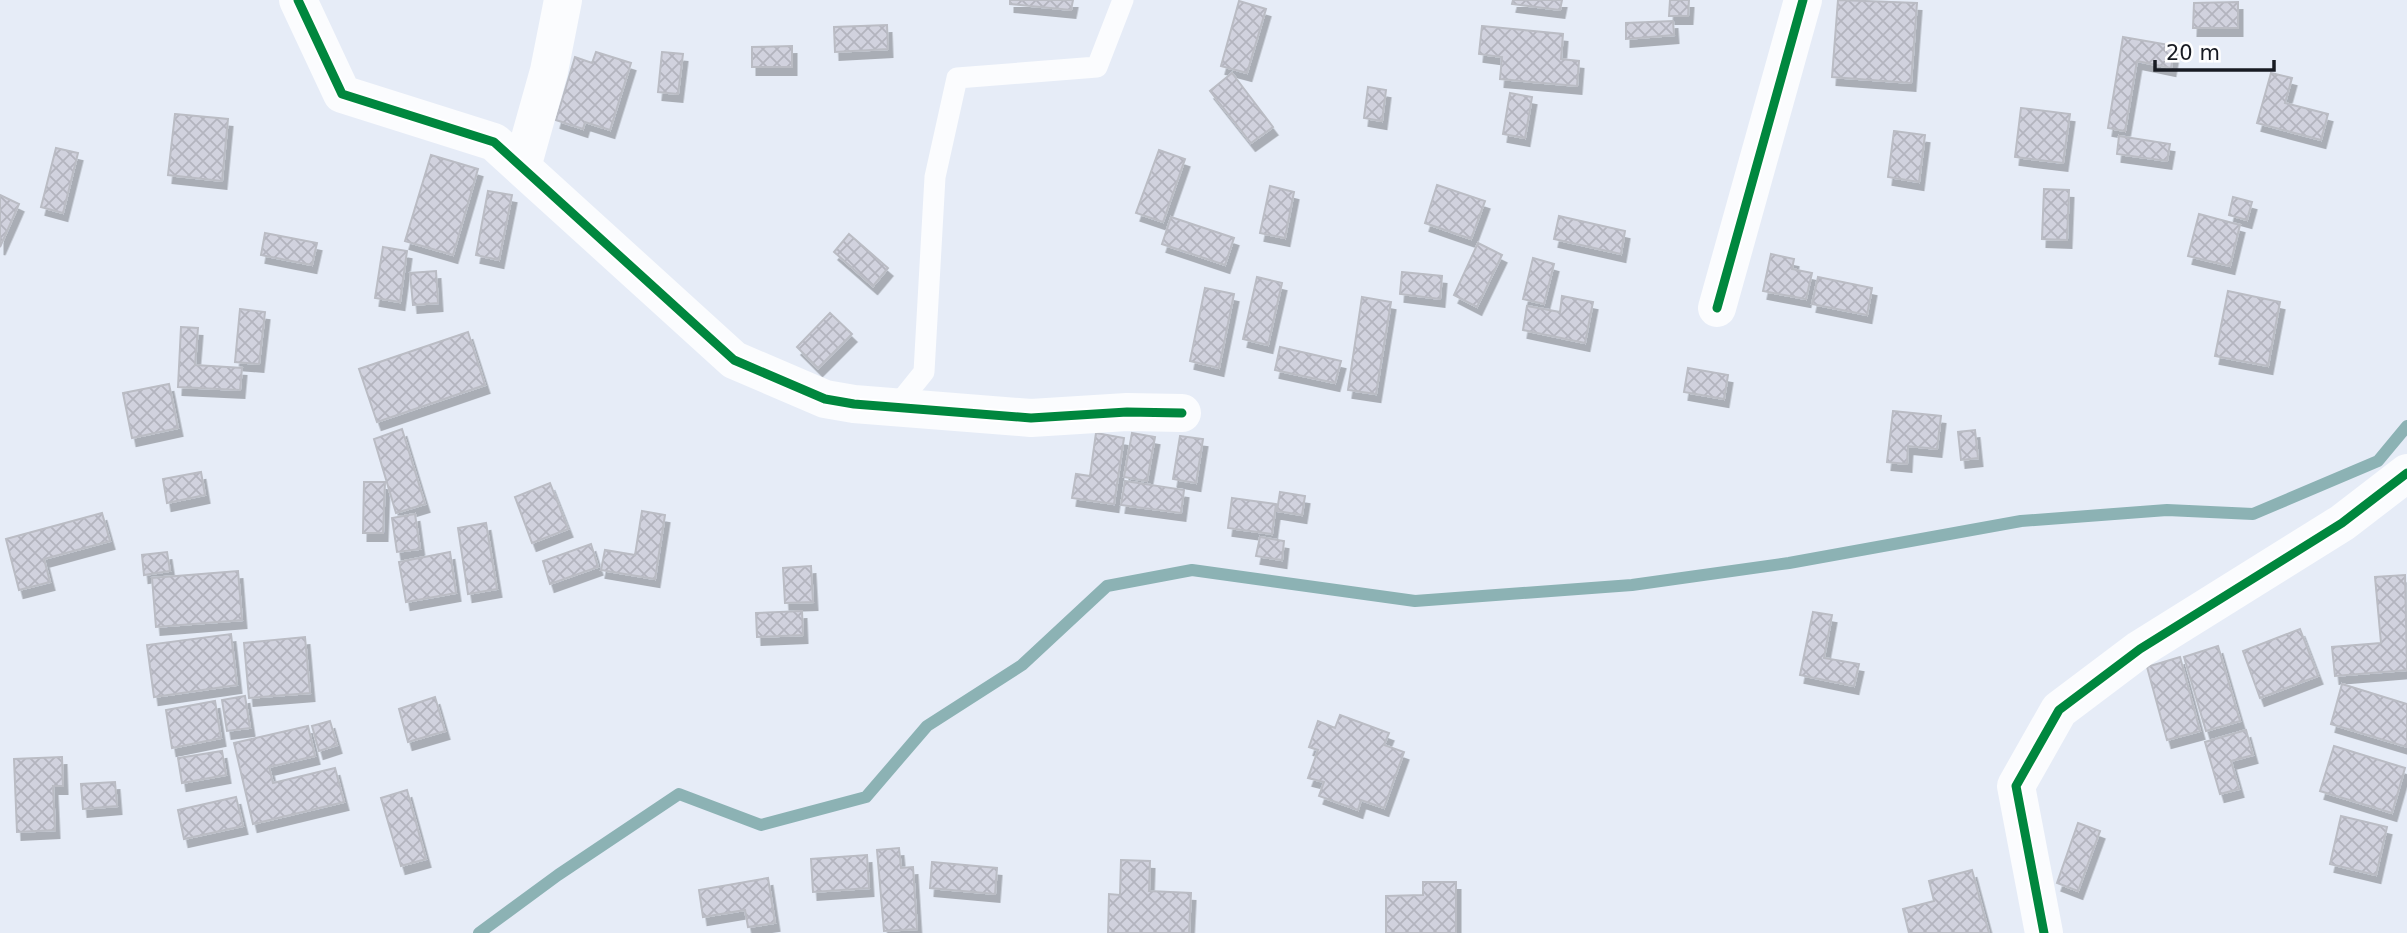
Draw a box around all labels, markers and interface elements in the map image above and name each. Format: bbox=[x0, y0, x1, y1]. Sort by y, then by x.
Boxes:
scale bar bbox=[2155, 28, 2274, 72]
text: 20 m bbox=[2166, 41, 2220, 65]

